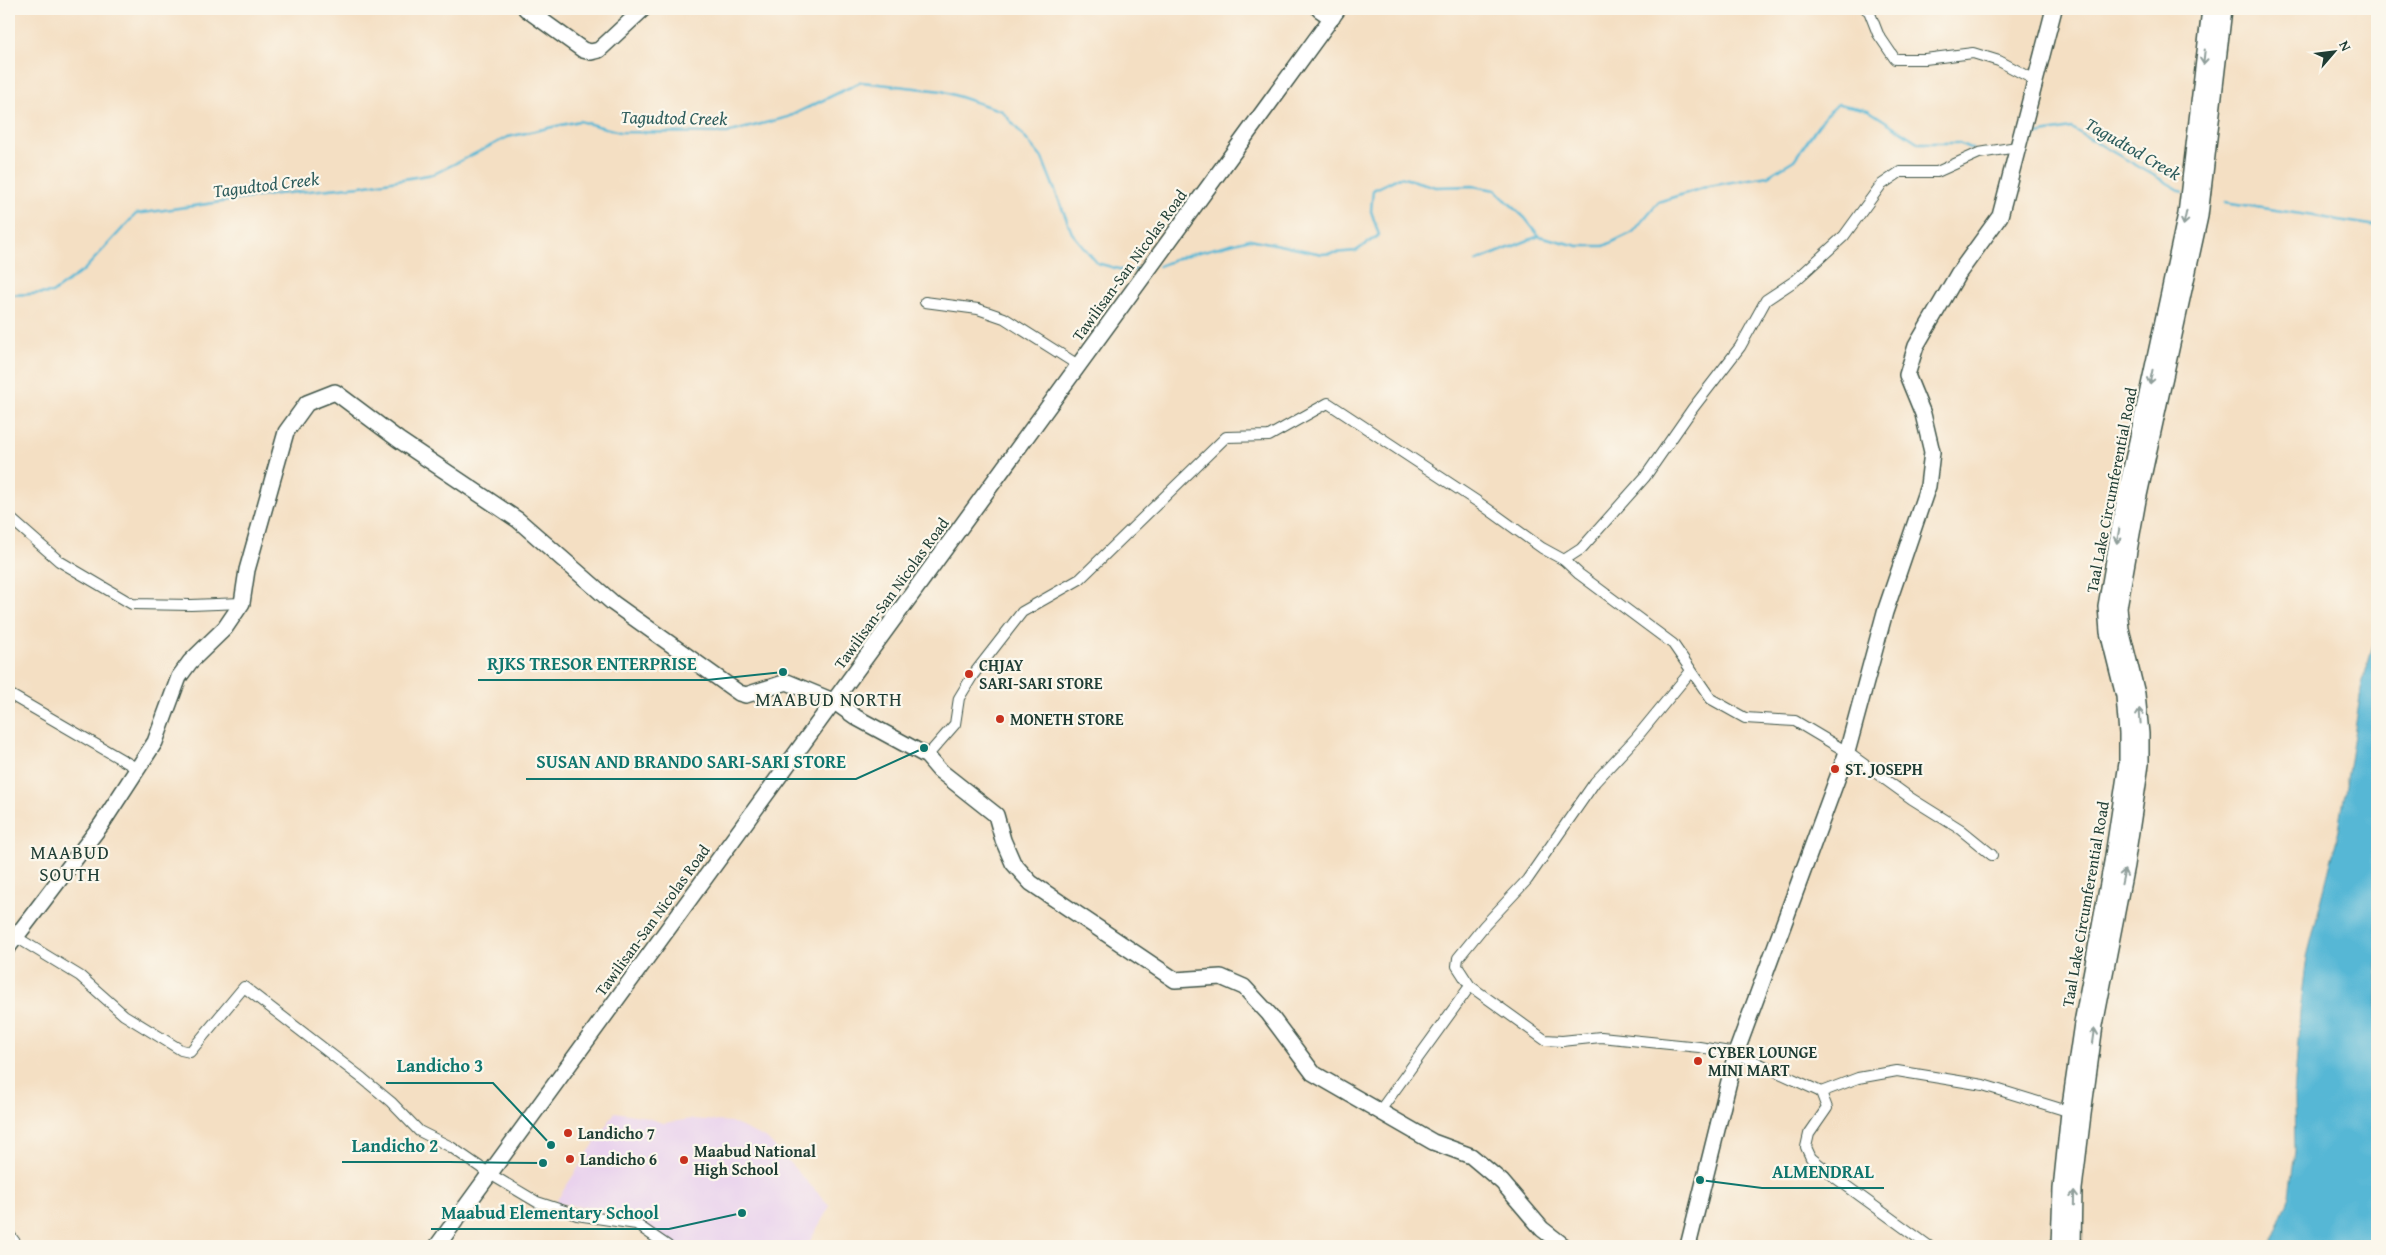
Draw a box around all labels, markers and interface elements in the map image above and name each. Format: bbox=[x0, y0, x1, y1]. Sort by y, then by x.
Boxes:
north arrow bbox=[2308, 28, 2358, 78]
text: N bbox=[2334, 37, 2357, 55]
one-way arrow bbox=[2199, 49, 2209, 65]
water label: Tagudtod Creek bbox=[620, 103, 728, 132]
water label: Tagudtod Creek bbox=[2080, 110, 2187, 187]
water label: Tagudtod Creek bbox=[211, 165, 321, 204]
street label: Tawilisan-San Nicolas Road bbox=[1066, 184, 1193, 346]
one-way arrow bbox=[2180, 210, 2189, 226]
one-way arrow bbox=[2146, 369, 2155, 385]
street label: Taal Lake Circumferential Road bbox=[2079, 385, 2143, 595]
street label: Tawilisan-San Nicolas Road bbox=[828, 512, 955, 674]
one-way arrow bbox=[2112, 528, 2122, 544]
callout: RJKS TRESOR ENTERPRISE bbox=[478, 647, 707, 680]
text: RJKS TRESOR ENTERPRISE bbox=[487, 650, 697, 677]
place label: CHJAY SARI-SARI STORE bbox=[979, 653, 1103, 695]
marker: CHJAY SARI-SARI STORE bbox=[963, 668, 975, 680]
district label: MAABUD NORTH bbox=[755, 685, 903, 713]
place label: MONETH STORE bbox=[1010, 707, 1124, 731]
one-way arrow bbox=[2135, 708, 2144, 724]
marker: MONETH STORE bbox=[994, 713, 1006, 725]
callout: SUSAN AND BRANDO SARI-SARI STORE bbox=[526, 746, 856, 779]
text: SUSAN AND BRANDO SARI-SARI STORE bbox=[536, 748, 846, 775]
place label: ST. JOSEPH bbox=[1845, 757, 1923, 781]
marker: ST. JOSEPH bbox=[1829, 763, 1841, 775]
street label: Taal Lake Circumferential Road bbox=[2055, 799, 2115, 1009]
district label: MAABUD SOUTH bbox=[30, 838, 110, 888]
street label: Tawilisan-San Nicolas Road bbox=[589, 839, 716, 1001]
one-way arrow bbox=[2119, 869, 2129, 885]
one-way arrow bbox=[2089, 1029, 2099, 1045]
place label: CYBER LOUNGE MINI MART bbox=[1708, 1040, 1817, 1082]
callout: Landicho 3 bbox=[386, 1050, 493, 1083]
text: Landicho 3 bbox=[397, 1052, 483, 1079]
marker: CYBER LOUNGE MINI MART bbox=[1692, 1055, 1704, 1067]
place label: Landicho 7 bbox=[578, 1121, 655, 1145]
marker: Landicho 7 bbox=[562, 1127, 574, 1139]
callout: Landicho 2 bbox=[342, 1129, 449, 1162]
text: Landicho 2 bbox=[352, 1132, 438, 1159]
place label: Maabud National High School bbox=[694, 1139, 816, 1181]
place label: Landicho 6 bbox=[580, 1147, 657, 1171]
marker: Landicho 6 bbox=[564, 1153, 576, 1165]
marker: Maabud National High School bbox=[678, 1154, 690, 1166]
callout: ALMENDRAL bbox=[1762, 1155, 1884, 1188]
text: ALMENDRAL bbox=[1772, 1158, 1875, 1185]
one-way arrow bbox=[2069, 1190, 2079, 1206]
callout: Maabud Elementary School bbox=[431, 1196, 669, 1229]
text: Maabud Elementary School bbox=[441, 1199, 659, 1226]

